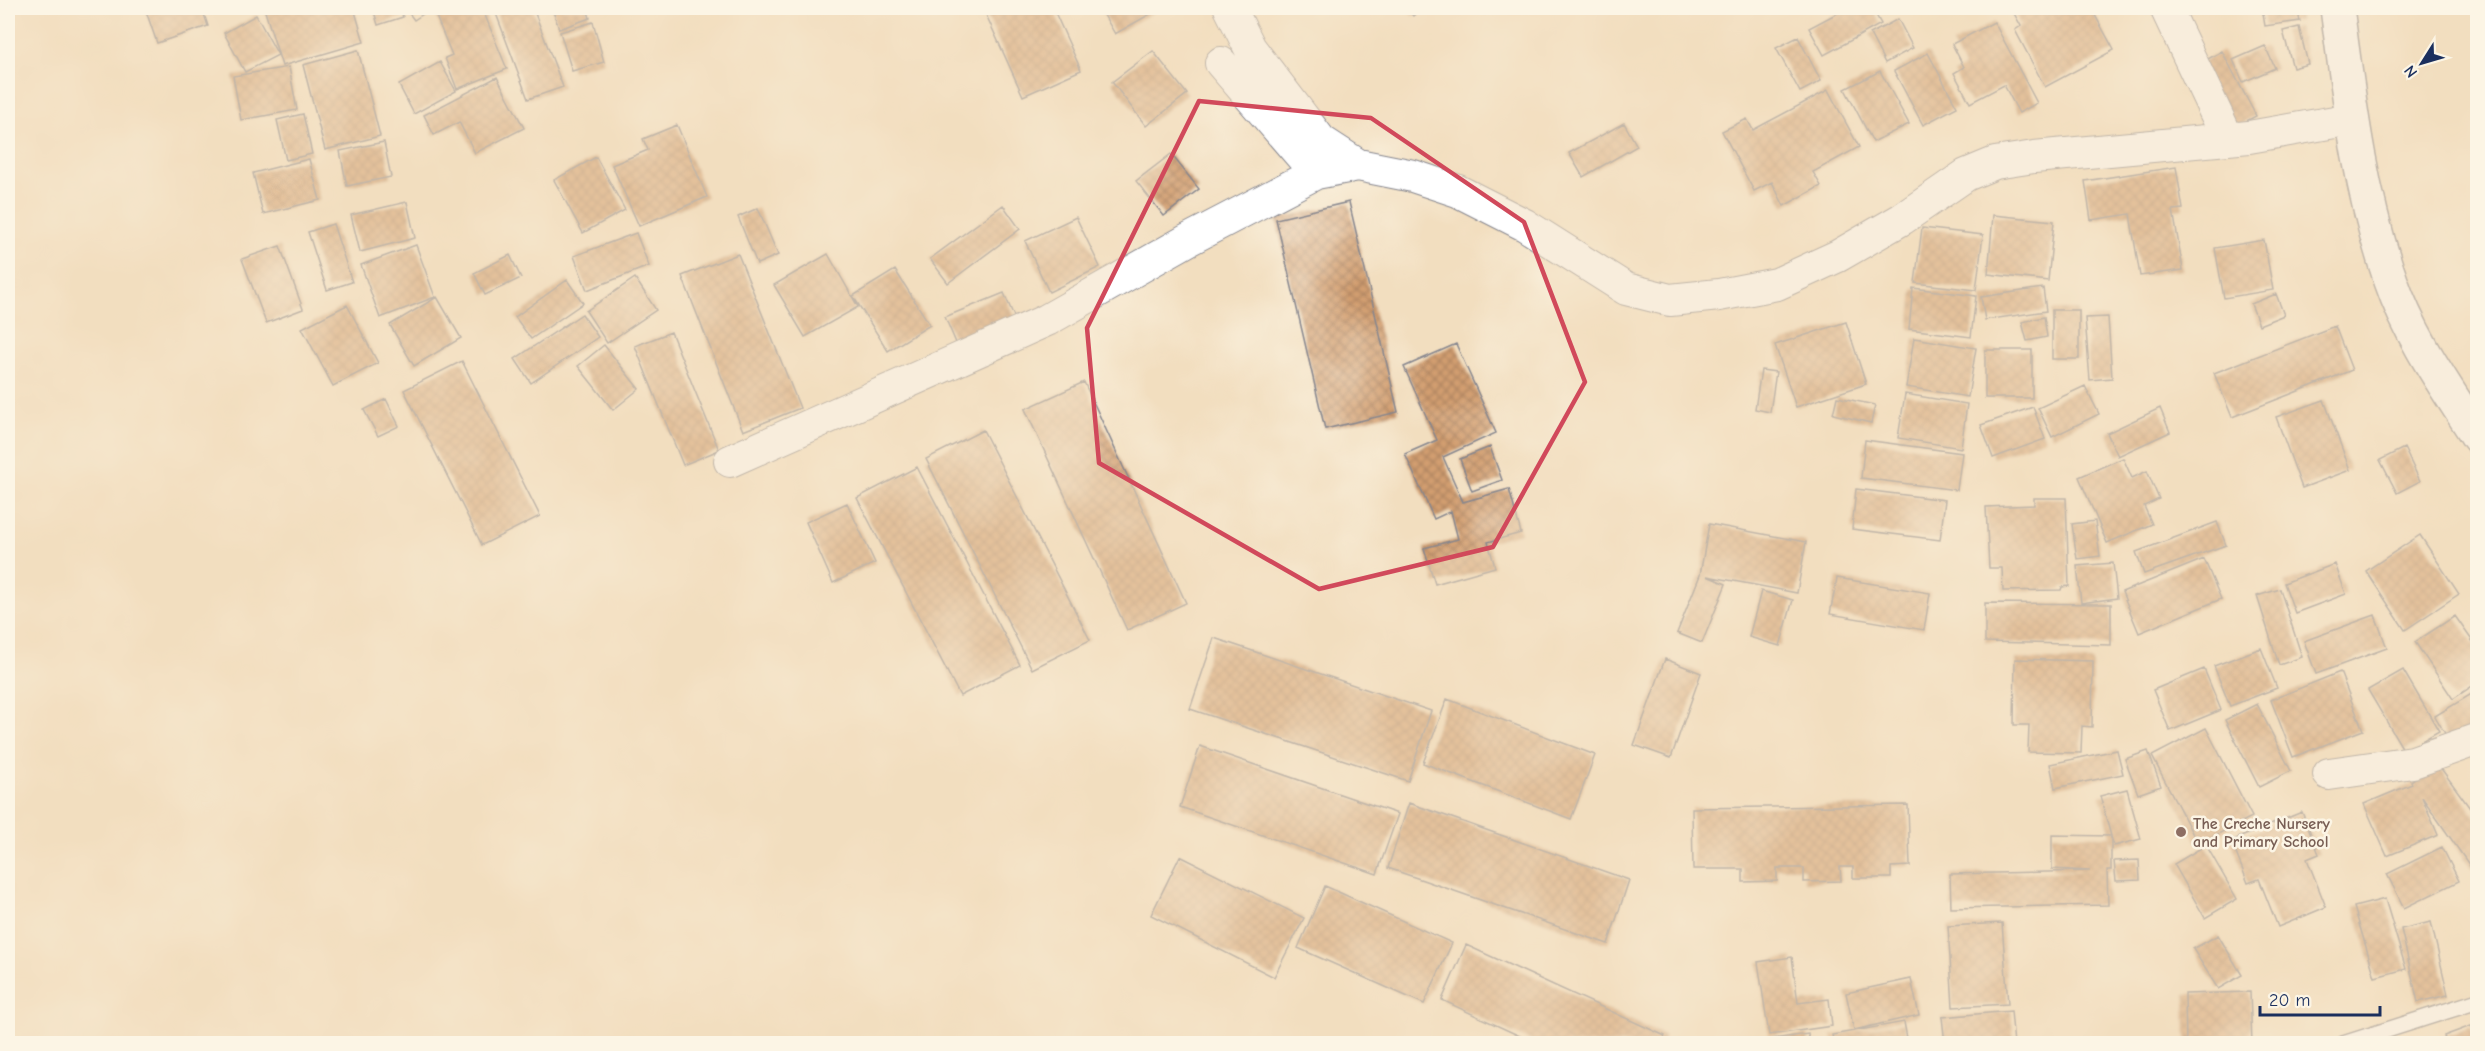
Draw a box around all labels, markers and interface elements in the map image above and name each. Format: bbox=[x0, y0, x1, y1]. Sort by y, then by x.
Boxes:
north arrow bbox=[2392, 33, 2452, 93]
text: N bbox=[2400, 62, 2421, 81]
place label: The Creche Nursery and Primary School bbox=[2193, 815, 2331, 851]
marker: The Creche Nursery and Primary School bbox=[2174, 825, 2188, 839]
scale bar bbox=[2260, 979, 2380, 1017]
text: 20 m bbox=[2269, 990, 2310, 1011]

